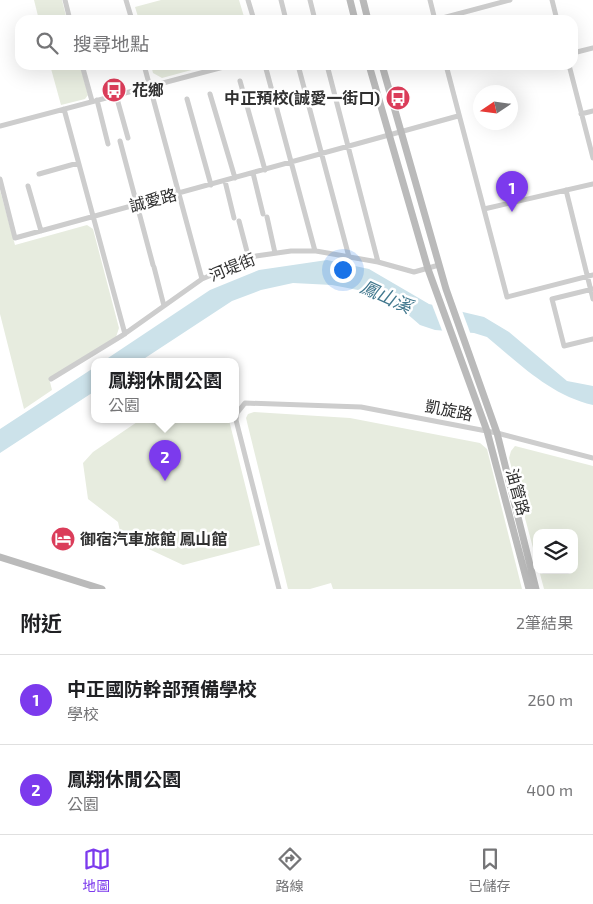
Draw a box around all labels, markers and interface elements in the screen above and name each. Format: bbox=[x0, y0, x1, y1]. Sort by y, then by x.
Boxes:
search box bbox=[15, 15, 578, 70]
icon: search bbox=[33, 29, 61, 57]
text: 搜尋地點 bbox=[73, 32, 149, 55]
bus stop icon: 花鄉 bbox=[101, 77, 127, 103]
place label: 花鄉 bbox=[132, 80, 164, 99]
bus stop icon: 中正預校(誠愛一街口) bbox=[385, 85, 411, 111]
north arrow bbox=[473, 85, 518, 130]
place label: 中正預校(誠愛一街口) bbox=[224, 88, 380, 107]
pin: 1 bbox=[496, 171, 528, 212]
street label: 誠愛路 bbox=[127, 184, 179, 215]
street label: 河堤街 bbox=[206, 249, 258, 284]
your location bbox=[330, 257, 356, 283]
water label: 鳳山溪 bbox=[357, 275, 418, 318]
popup bbox=[91, 358, 239, 423]
text: 鳳翔休閒公園 bbox=[108, 368, 222, 391]
text: 公園 bbox=[108, 395, 140, 414]
street label: 凱旋路 bbox=[424, 396, 474, 423]
pin: 2 bbox=[149, 440, 181, 481]
street label: 油管路 bbox=[503, 466, 534, 518]
hotel icon: 御宿汽車旅館 鳳山館 bbox=[50, 526, 76, 552]
place label: 御宿汽車旅館 鳳山館 bbox=[80, 529, 227, 548]
map controls bbox=[533, 529, 578, 574]
button: layers bbox=[533, 529, 578, 574]
text: 附近 bbox=[20, 610, 62, 635]
text: 2筆結果 bbox=[516, 613, 573, 632]
text: 中正國防幹部預備學校 bbox=[67, 677, 257, 700]
text: 1 bbox=[33, 690, 39, 709]
text: 260 m bbox=[528, 690, 573, 709]
text: 學校 bbox=[67, 704, 99, 723]
text: 鳳翔休閒公園 bbox=[67, 767, 181, 790]
text: 2 bbox=[31, 780, 41, 799]
text: 400 m bbox=[526, 780, 573, 799]
text: 公園 bbox=[67, 794, 99, 813]
tab: 地圖 bbox=[83, 845, 111, 895]
tab: 路線 bbox=[276, 845, 304, 895]
tab: 已儲存 bbox=[469, 845, 511, 895]

